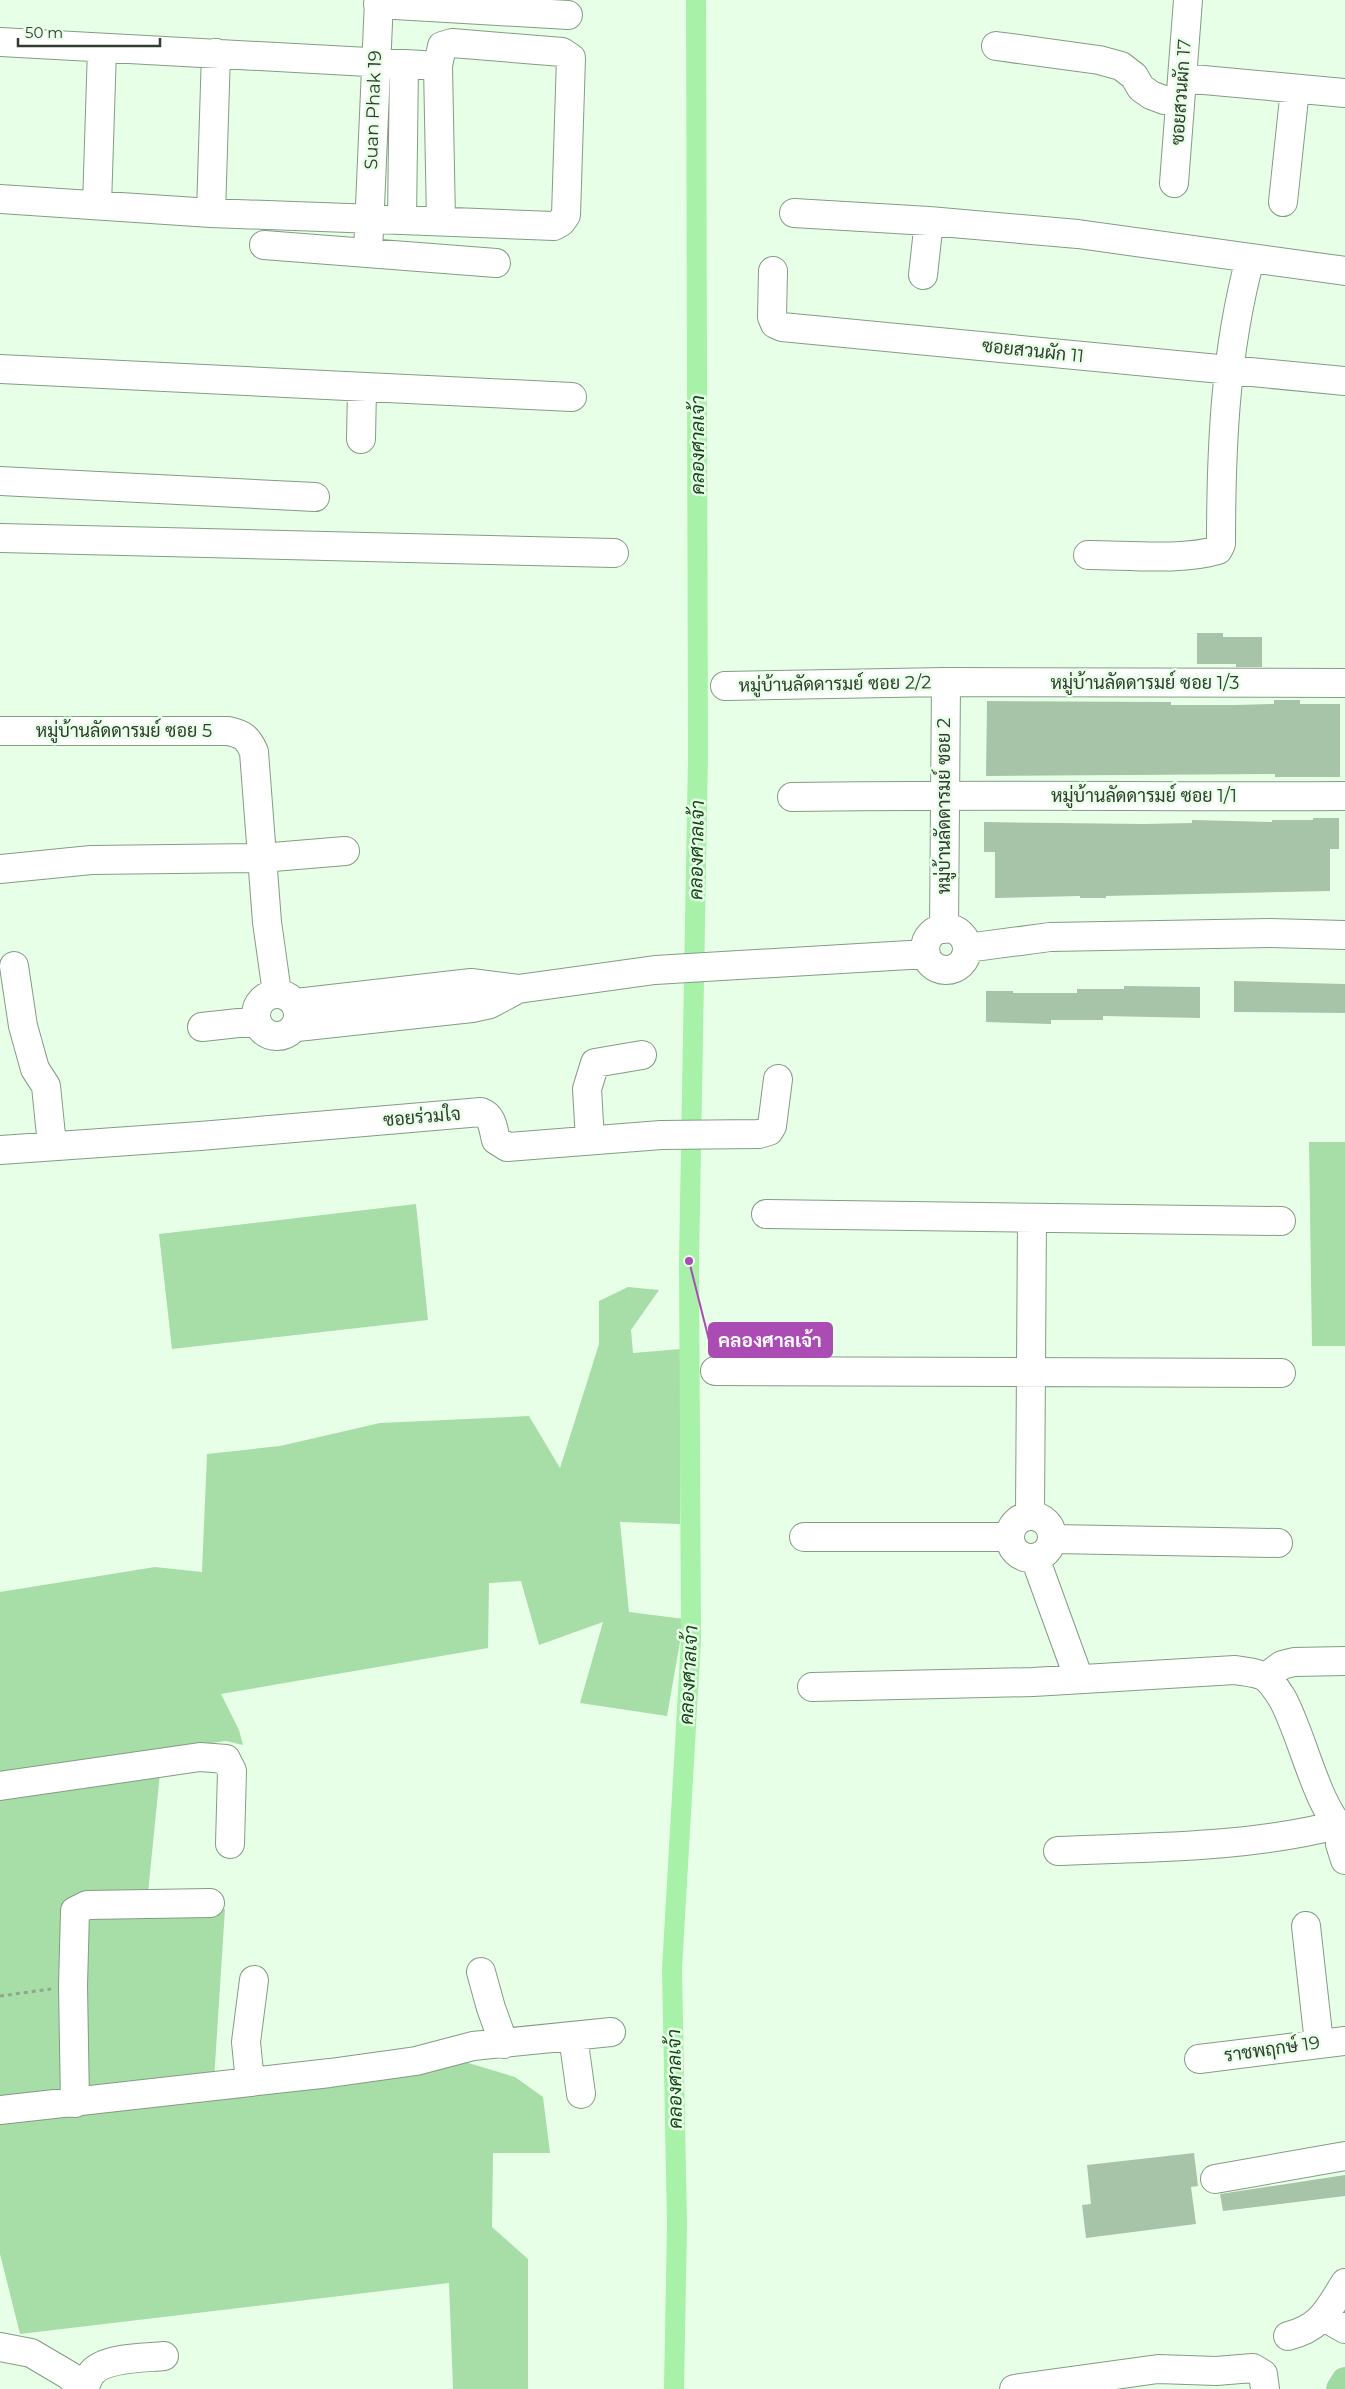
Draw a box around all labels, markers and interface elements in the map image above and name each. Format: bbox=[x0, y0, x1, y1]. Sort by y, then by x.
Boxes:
scale bar bbox=[18, 15, 160, 47]
text: 50 m bbox=[25, 23, 63, 42]
street label: ซอยสวนผัก 17 bbox=[1166, 38, 1196, 146]
street label: Suan Phak 19 bbox=[360, 50, 386, 170]
street label: ซอยสวนผัก 11 bbox=[981, 335, 1085, 367]
water label: คลองศาลเจ้า bbox=[686, 395, 709, 495]
street label: หมู่บ้านลัดดารมย์ ซอย 2/2 bbox=[738, 669, 932, 699]
street label: หมู่บ้านลัดดารมย์ ซอย 1/3 bbox=[1051, 670, 1239, 696]
street label: หมู่บ้านลัดดารมย์ ซอย 5 bbox=[36, 718, 212, 744]
street label: หมู่บ้านลัดดารมย์ ซอย 2 bbox=[931, 718, 957, 894]
street label: หมู่บ้านลัดดารมย์ ซอย 1/1 bbox=[1051, 783, 1237, 809]
water label: คลองศาลเจ้า bbox=[684, 800, 709, 900]
street label: ซอยร่วมใจ bbox=[382, 1101, 462, 1131]
callout: คลองศาลเจ้า bbox=[709, 1323, 832, 1357]
text: คลองศาลเจ้า bbox=[718, 1329, 822, 1352]
water label: คลองศาลเจ้า bbox=[674, 1625, 703, 1725]
water label: คลองศาลเจ้า bbox=[662, 2029, 687, 2129]
street label: ราชพฤกษ์ 19 bbox=[1222, 2029, 1321, 2067]

